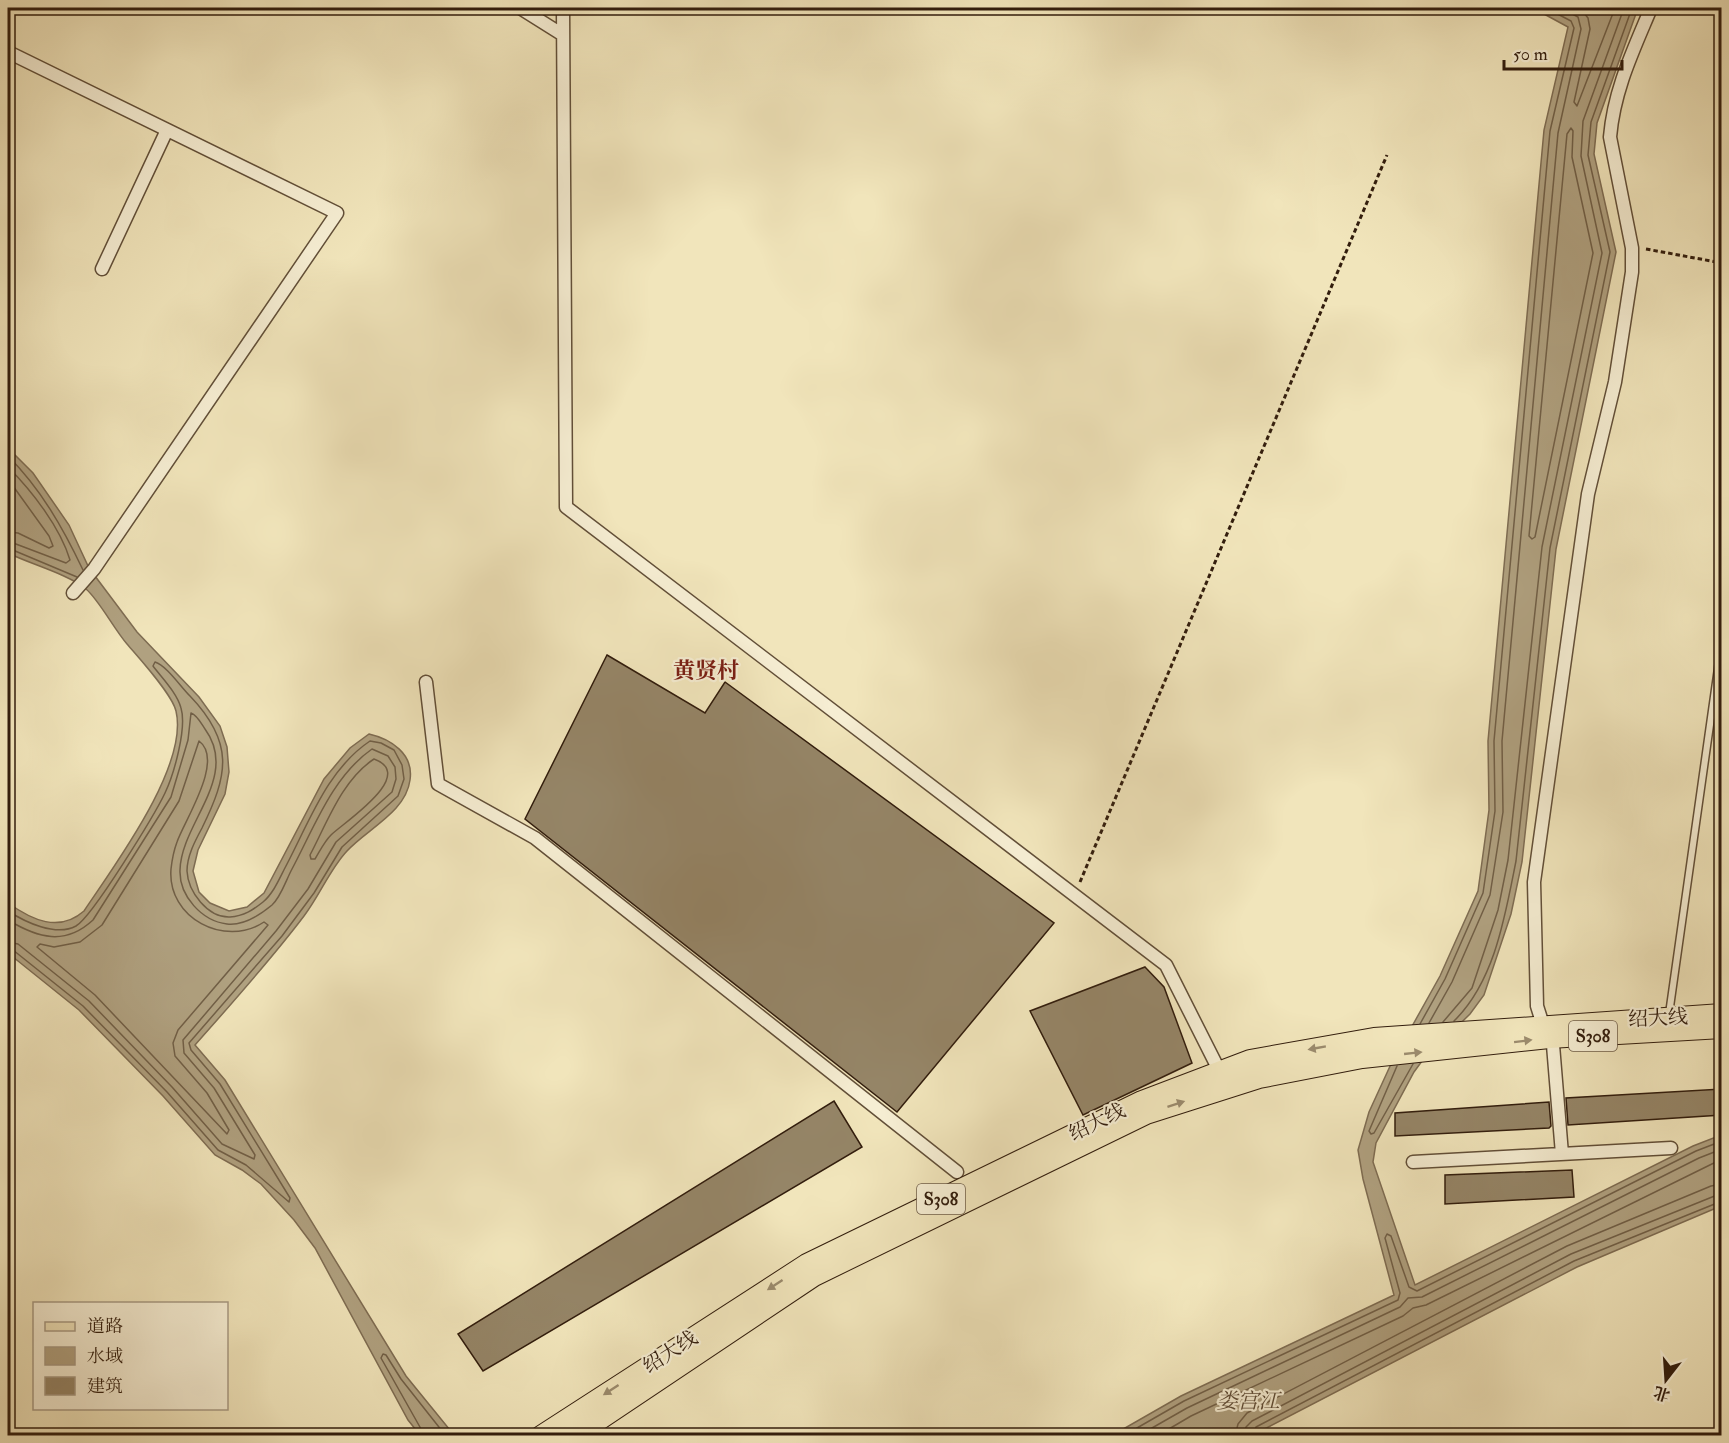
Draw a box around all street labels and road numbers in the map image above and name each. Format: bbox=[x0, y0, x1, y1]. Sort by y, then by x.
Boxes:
street label: 绍大线 bbox=[1627, 1004, 1689, 1032]
road number: S308 bbox=[1569, 1021, 1617, 1051]
street label: 绍大线 bbox=[1065, 1098, 1129, 1146]
road number: S308 bbox=[917, 1184, 965, 1214]
street label: 绍大线 bbox=[638, 1325, 702, 1379]

